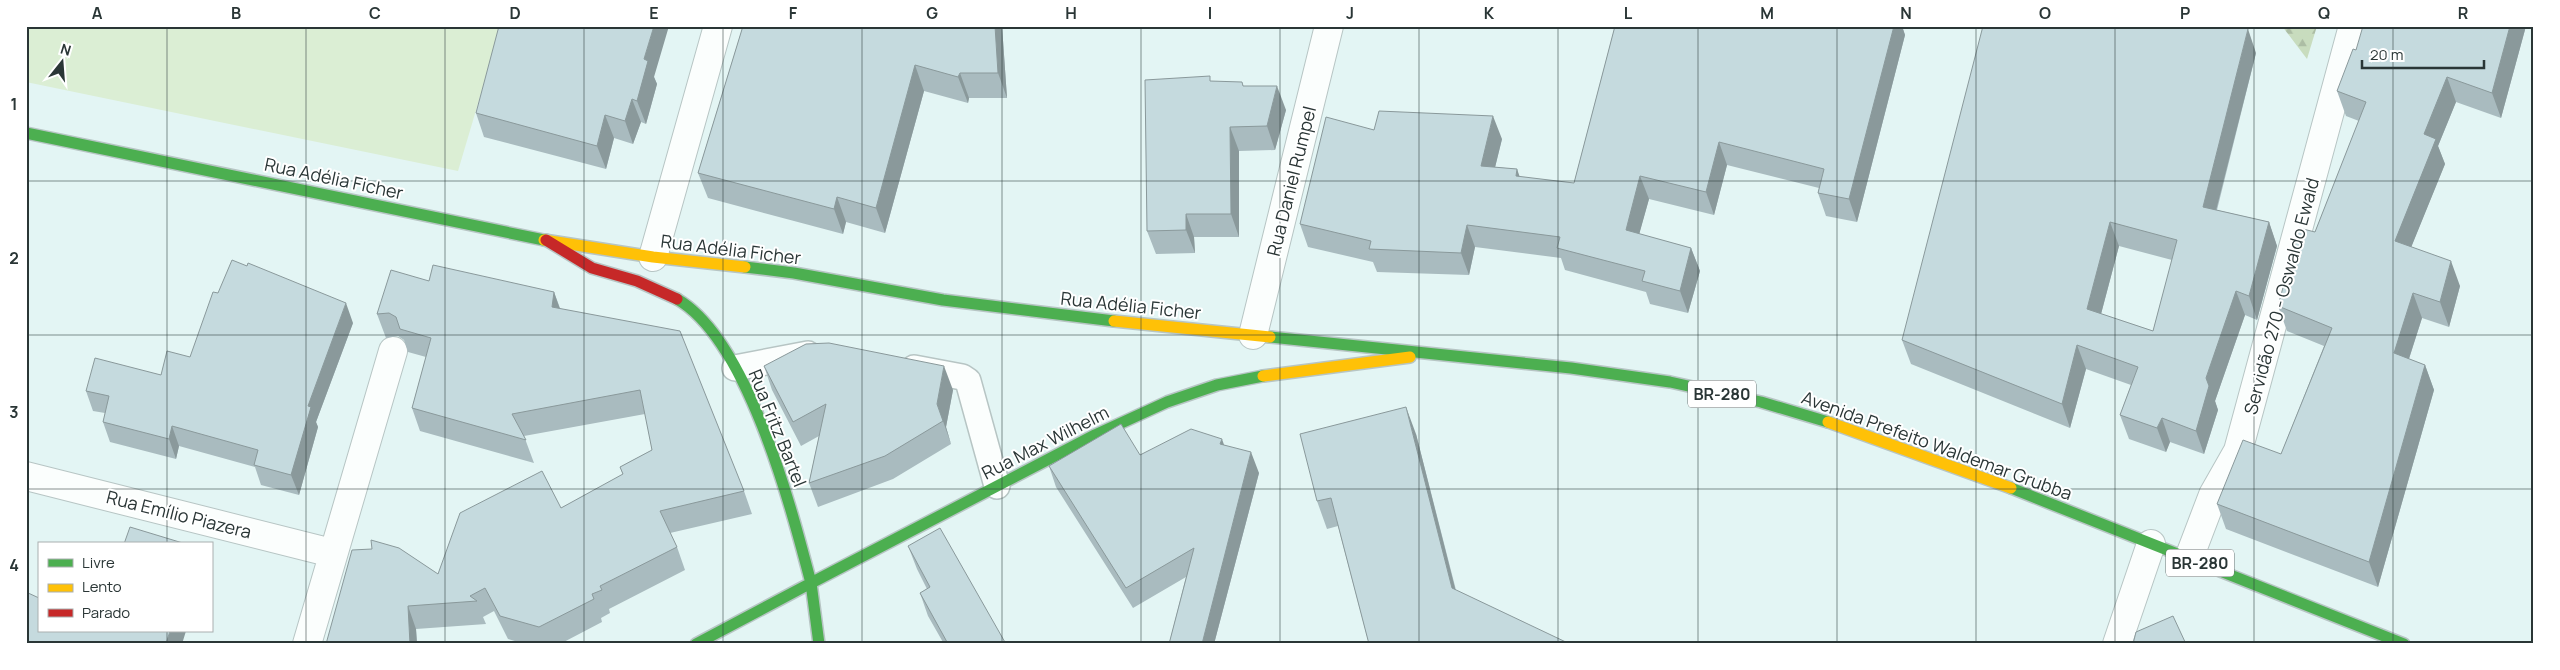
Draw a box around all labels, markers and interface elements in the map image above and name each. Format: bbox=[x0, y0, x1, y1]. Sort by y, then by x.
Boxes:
text: A bbox=[92, 2, 103, 24]
text: B bbox=[231, 2, 241, 24]
text: C bbox=[369, 2, 381, 24]
text: D bbox=[509, 2, 521, 24]
text: E bbox=[649, 2, 659, 24]
text: F bbox=[789, 2, 798, 24]
text: G bbox=[926, 2, 938, 24]
text: H bbox=[1065, 2, 1077, 24]
text: I bbox=[1208, 2, 1212, 24]
text: J bbox=[1346, 2, 1354, 24]
text: K bbox=[1484, 2, 1495, 24]
text: L bbox=[1624, 2, 1633, 24]
text: M bbox=[1760, 2, 1774, 24]
text: N bbox=[1900, 2, 1912, 24]
text: O bbox=[2039, 2, 2051, 24]
text: P bbox=[2180, 2, 2190, 24]
text: Q bbox=[2318, 2, 2330, 24]
text: R bbox=[2458, 2, 2468, 24]
north arrow bbox=[38, 38, 88, 88]
scale bar bbox=[2362, 38, 2485, 70]
text: N bbox=[58, 39, 74, 60]
text: 20 m bbox=[2370, 44, 2403, 65]
text: 1 bbox=[10, 93, 18, 115]
street label: Rua Daniel Rumpel bbox=[1261, 104, 1321, 258]
street label: Rua Adélia Ficher bbox=[262, 152, 406, 205]
street label: Servidão 270 - Oswaldo Ewald bbox=[2238, 175, 2324, 417]
street label: Rua Adélia Ficher bbox=[659, 228, 803, 270]
text: 2 bbox=[9, 247, 19, 269]
street label: Rua Adélia Ficher bbox=[1060, 286, 1203, 324]
street label: Rua Fritz Bartel bbox=[743, 366, 813, 490]
road number: BR-280 bbox=[1688, 380, 1756, 408]
street label: Avenida Prefeito Waldemar Grubba bbox=[1798, 385, 2076, 505]
street label: Rua Max Wilhelm bbox=[977, 400, 1113, 484]
text: 3 bbox=[9, 401, 19, 423]
street label: Rua Emílio Piazera bbox=[104, 484, 254, 544]
legend bbox=[38, 542, 212, 632]
road number: BR-280 bbox=[2166, 550, 2234, 576]
text: Livre bbox=[82, 552, 115, 573]
text: 4 bbox=[9, 554, 19, 576]
text: Lento bbox=[82, 576, 122, 597]
text: Parado bbox=[82, 602, 130, 623]

